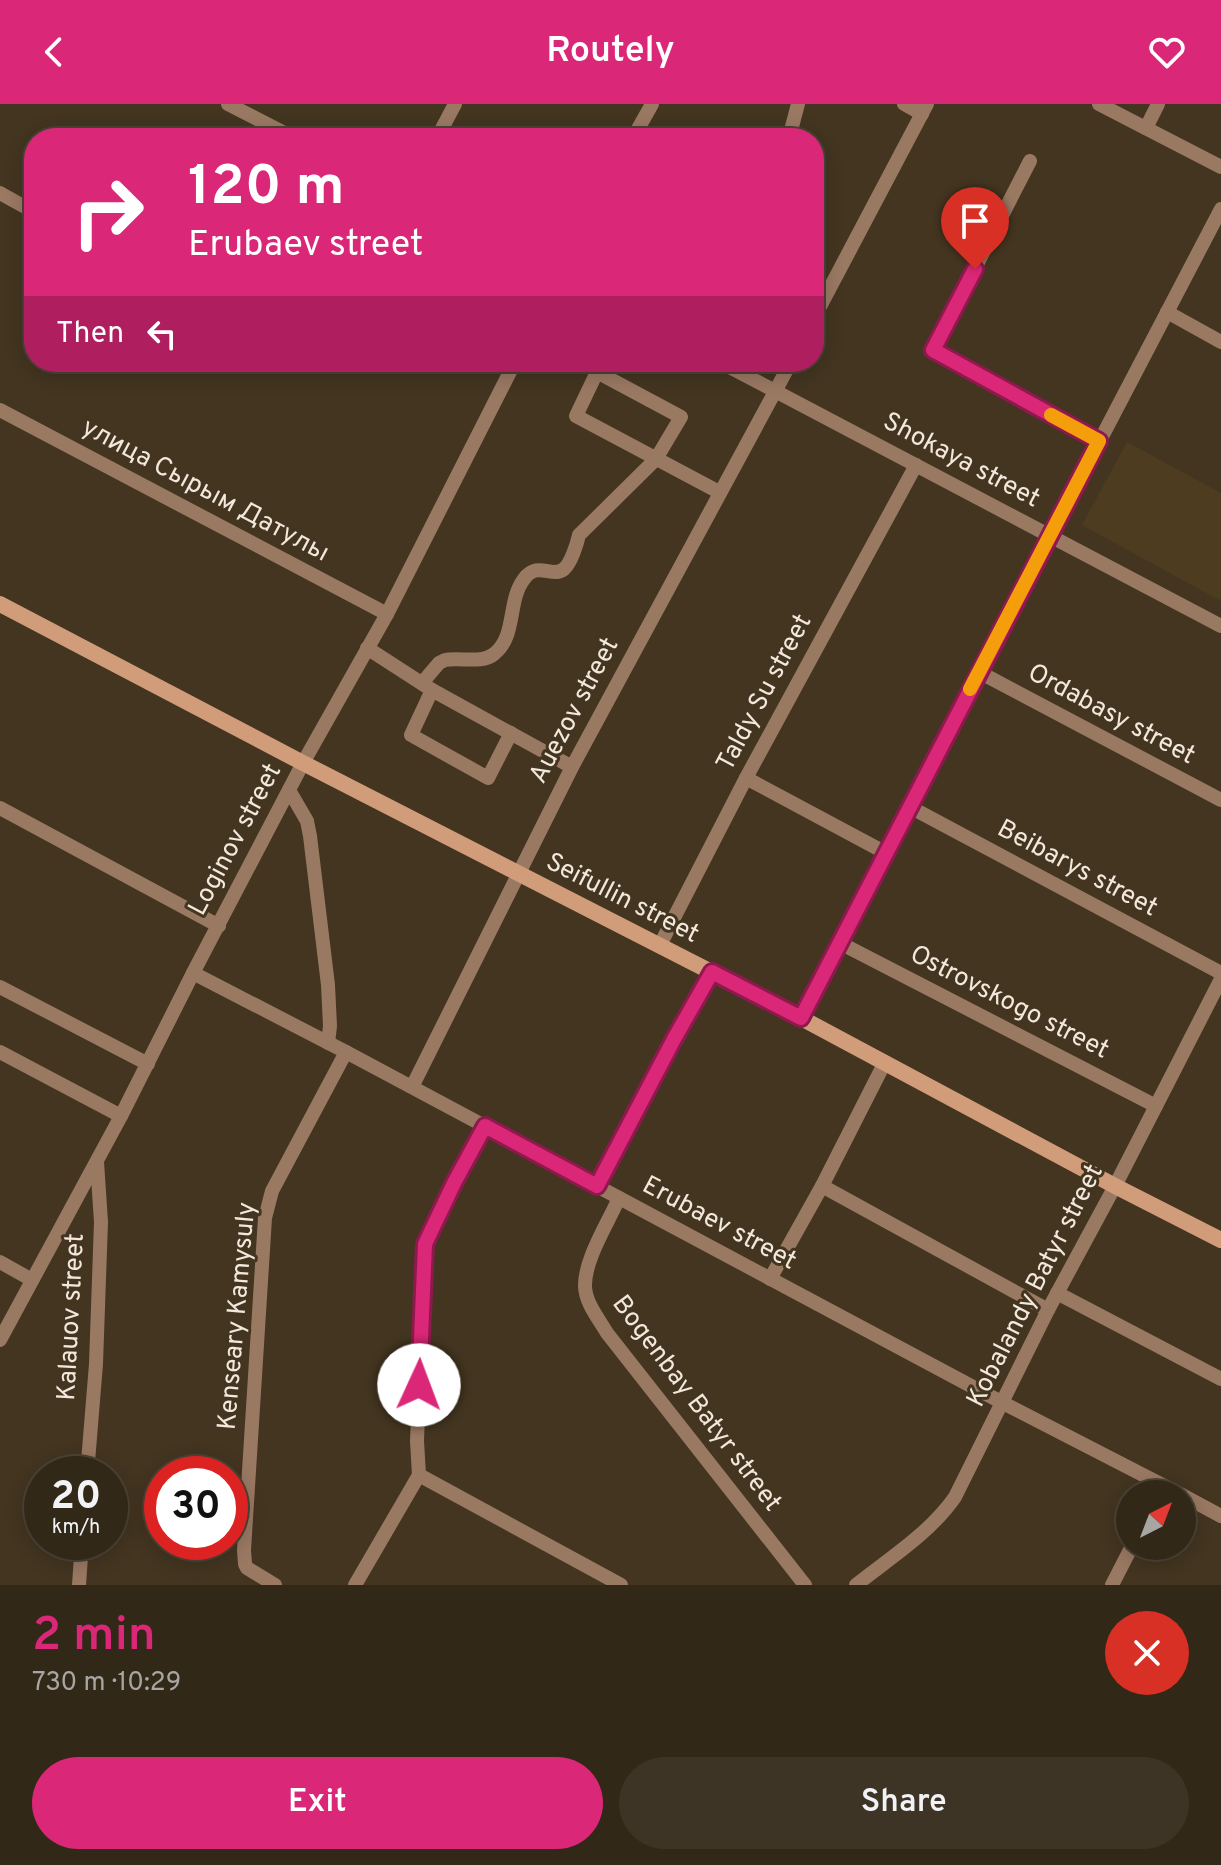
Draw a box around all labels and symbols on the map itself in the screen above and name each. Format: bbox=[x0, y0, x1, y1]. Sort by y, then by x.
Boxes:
pin bbox=[941, 187, 1009, 269]
street label: Shokaya street bbox=[877, 406, 1045, 516]
street label: улица Сырым Датулы bbox=[76, 412, 334, 570]
street label: Taldy Su street bbox=[710, 609, 820, 777]
street label: Auezov street bbox=[523, 632, 627, 790]
street label: Ordabasy street bbox=[1021, 657, 1201, 773]
street label: Loginov street bbox=[182, 758, 290, 922]
street label: Beibarys street bbox=[991, 813, 1163, 925]
street label: Seifullin street bbox=[540, 846, 704, 952]
street label: Ostrovskogo street bbox=[904, 939, 1114, 1067]
street label: Kobalandy Batyr street bbox=[960, 1159, 1112, 1413]
street label: Erubaev street bbox=[636, 1170, 802, 1278]
street label: Kenseary Kamysuly bbox=[212, 1201, 264, 1431]
street label: Kalauov street bbox=[51, 1233, 93, 1401]
street label: Bogenbay Batyr street bbox=[604, 1289, 788, 1519]
position arrow bbox=[377, 1343, 461, 1427]
speed limit sign: 30 bbox=[144, 1456, 248, 1560]
north arrow bbox=[1116, 1480, 1196, 1560]

